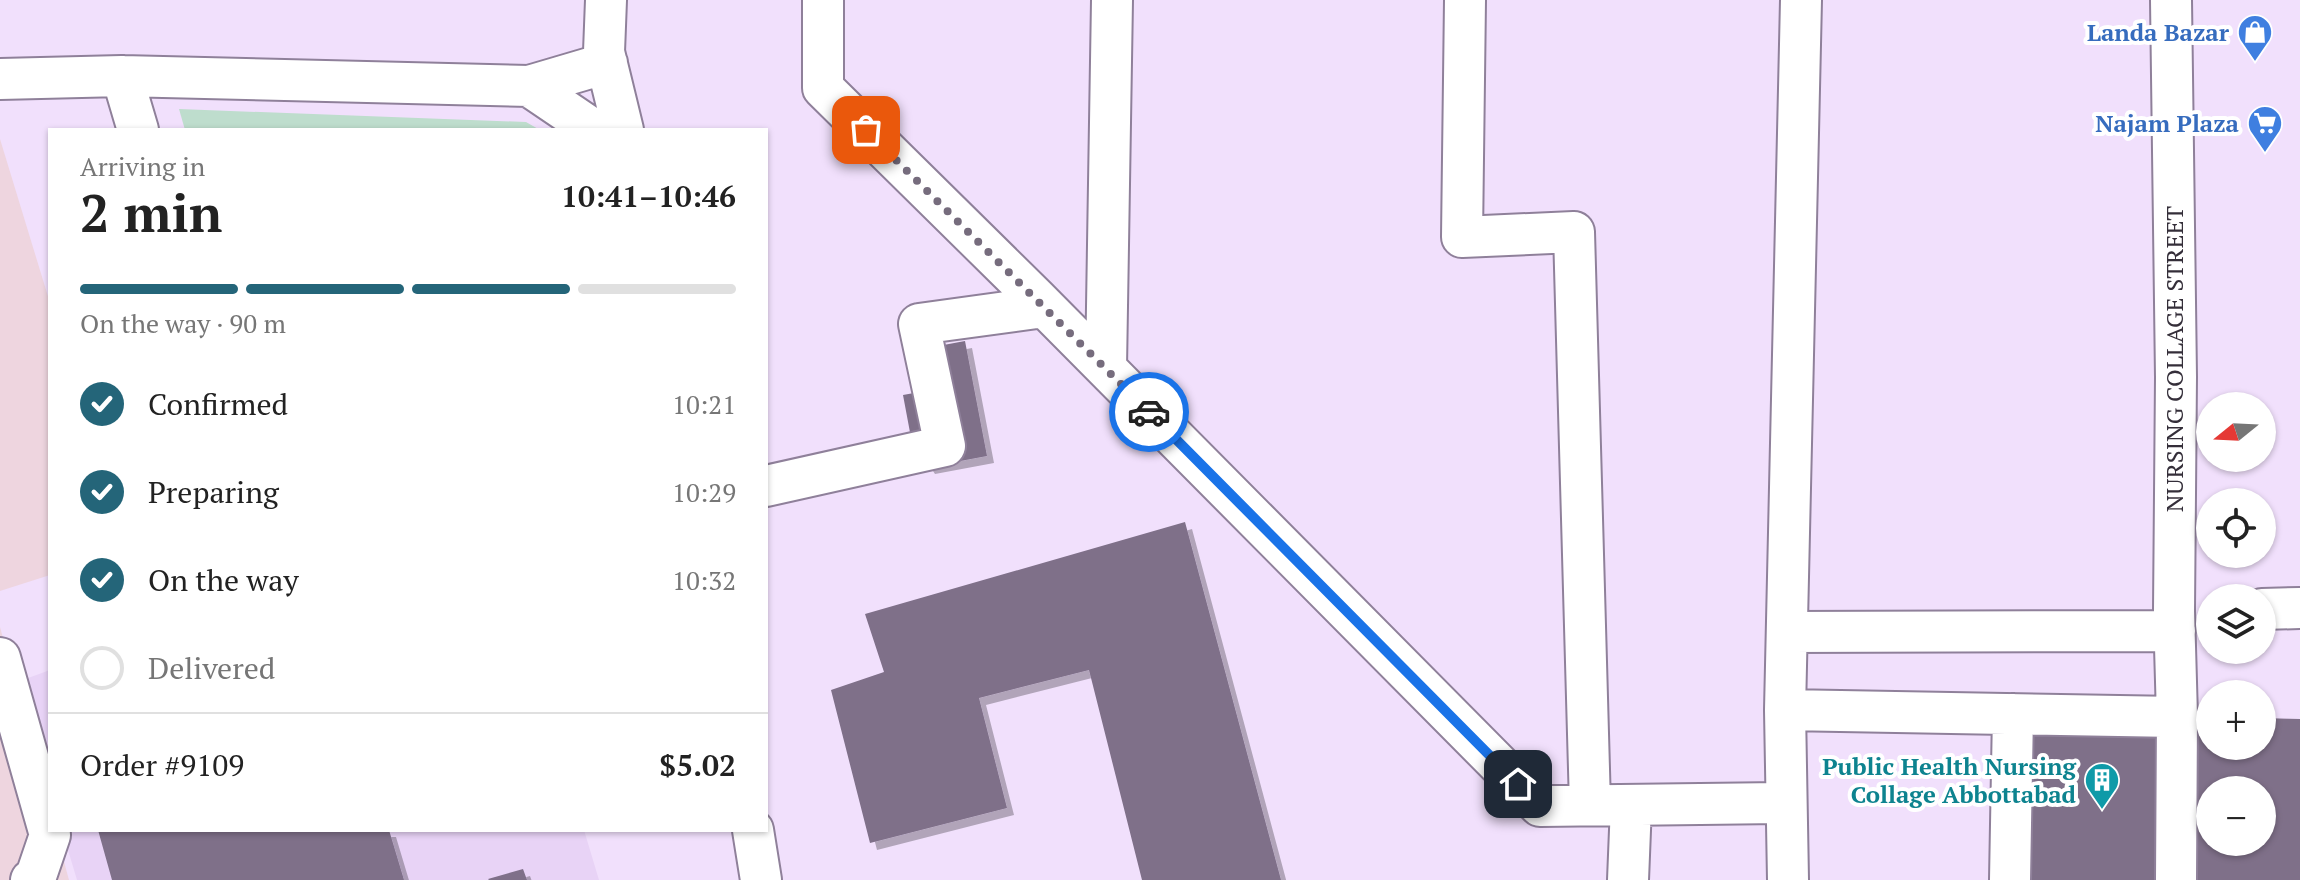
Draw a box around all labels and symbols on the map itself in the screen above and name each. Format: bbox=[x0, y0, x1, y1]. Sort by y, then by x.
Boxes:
shop icon: Landa Bazar bbox=[2236, 13, 2274, 63]
place label: Landa Bazar bbox=[2087, 16, 2230, 48]
pin bbox=[832, 96, 900, 164]
supermarket icon: Najam Plaza bbox=[2246, 104, 2284, 154]
place label: Najam Plaza bbox=[2095, 107, 2240, 139]
street label: NURSING COLLAGE STREET bbox=[2158, 206, 2190, 512]
courier bbox=[1109, 372, 1189, 452]
north arrow bbox=[2196, 392, 2276, 472]
pin bbox=[1484, 750, 1552, 818]
place label: Public Health Nursing Collage Abbottabad bbox=[1822, 750, 2077, 810]
building icon: Public Health Nursing Collage Abbottabad bbox=[2083, 761, 2121, 811]

